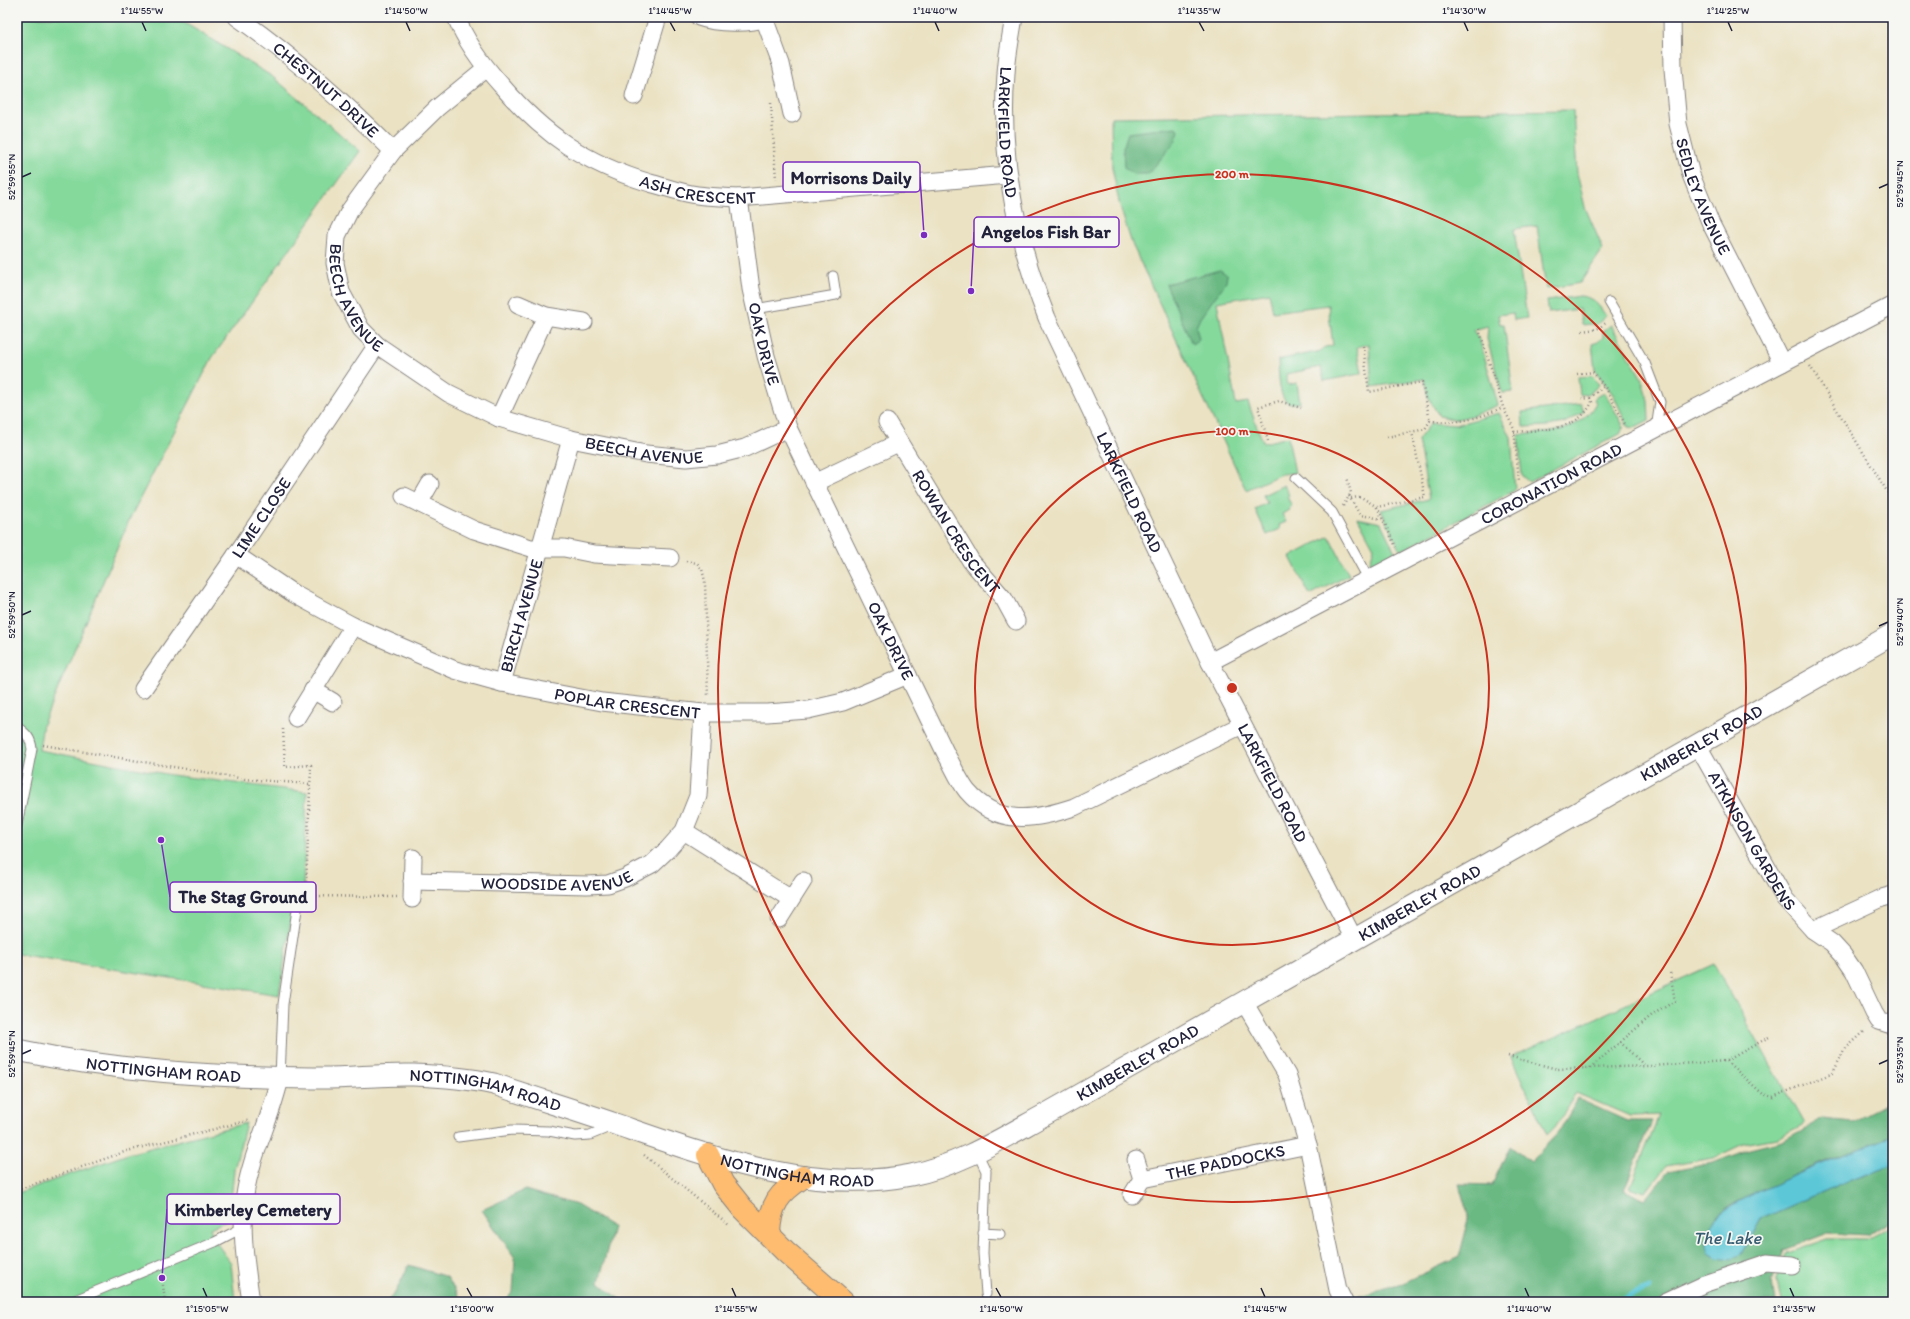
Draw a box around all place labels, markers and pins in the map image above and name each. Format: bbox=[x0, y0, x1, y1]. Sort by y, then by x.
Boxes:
callout: Morrisons Daily bbox=[783, 162, 920, 192]
callout: Angelos Fish Bar bbox=[974, 217, 1119, 247]
centre of rings bbox=[1225, 681, 1239, 695]
callout: The Stag Ground bbox=[170, 882, 316, 912]
callout: Kimberley Cemetery bbox=[167, 1194, 340, 1224]

